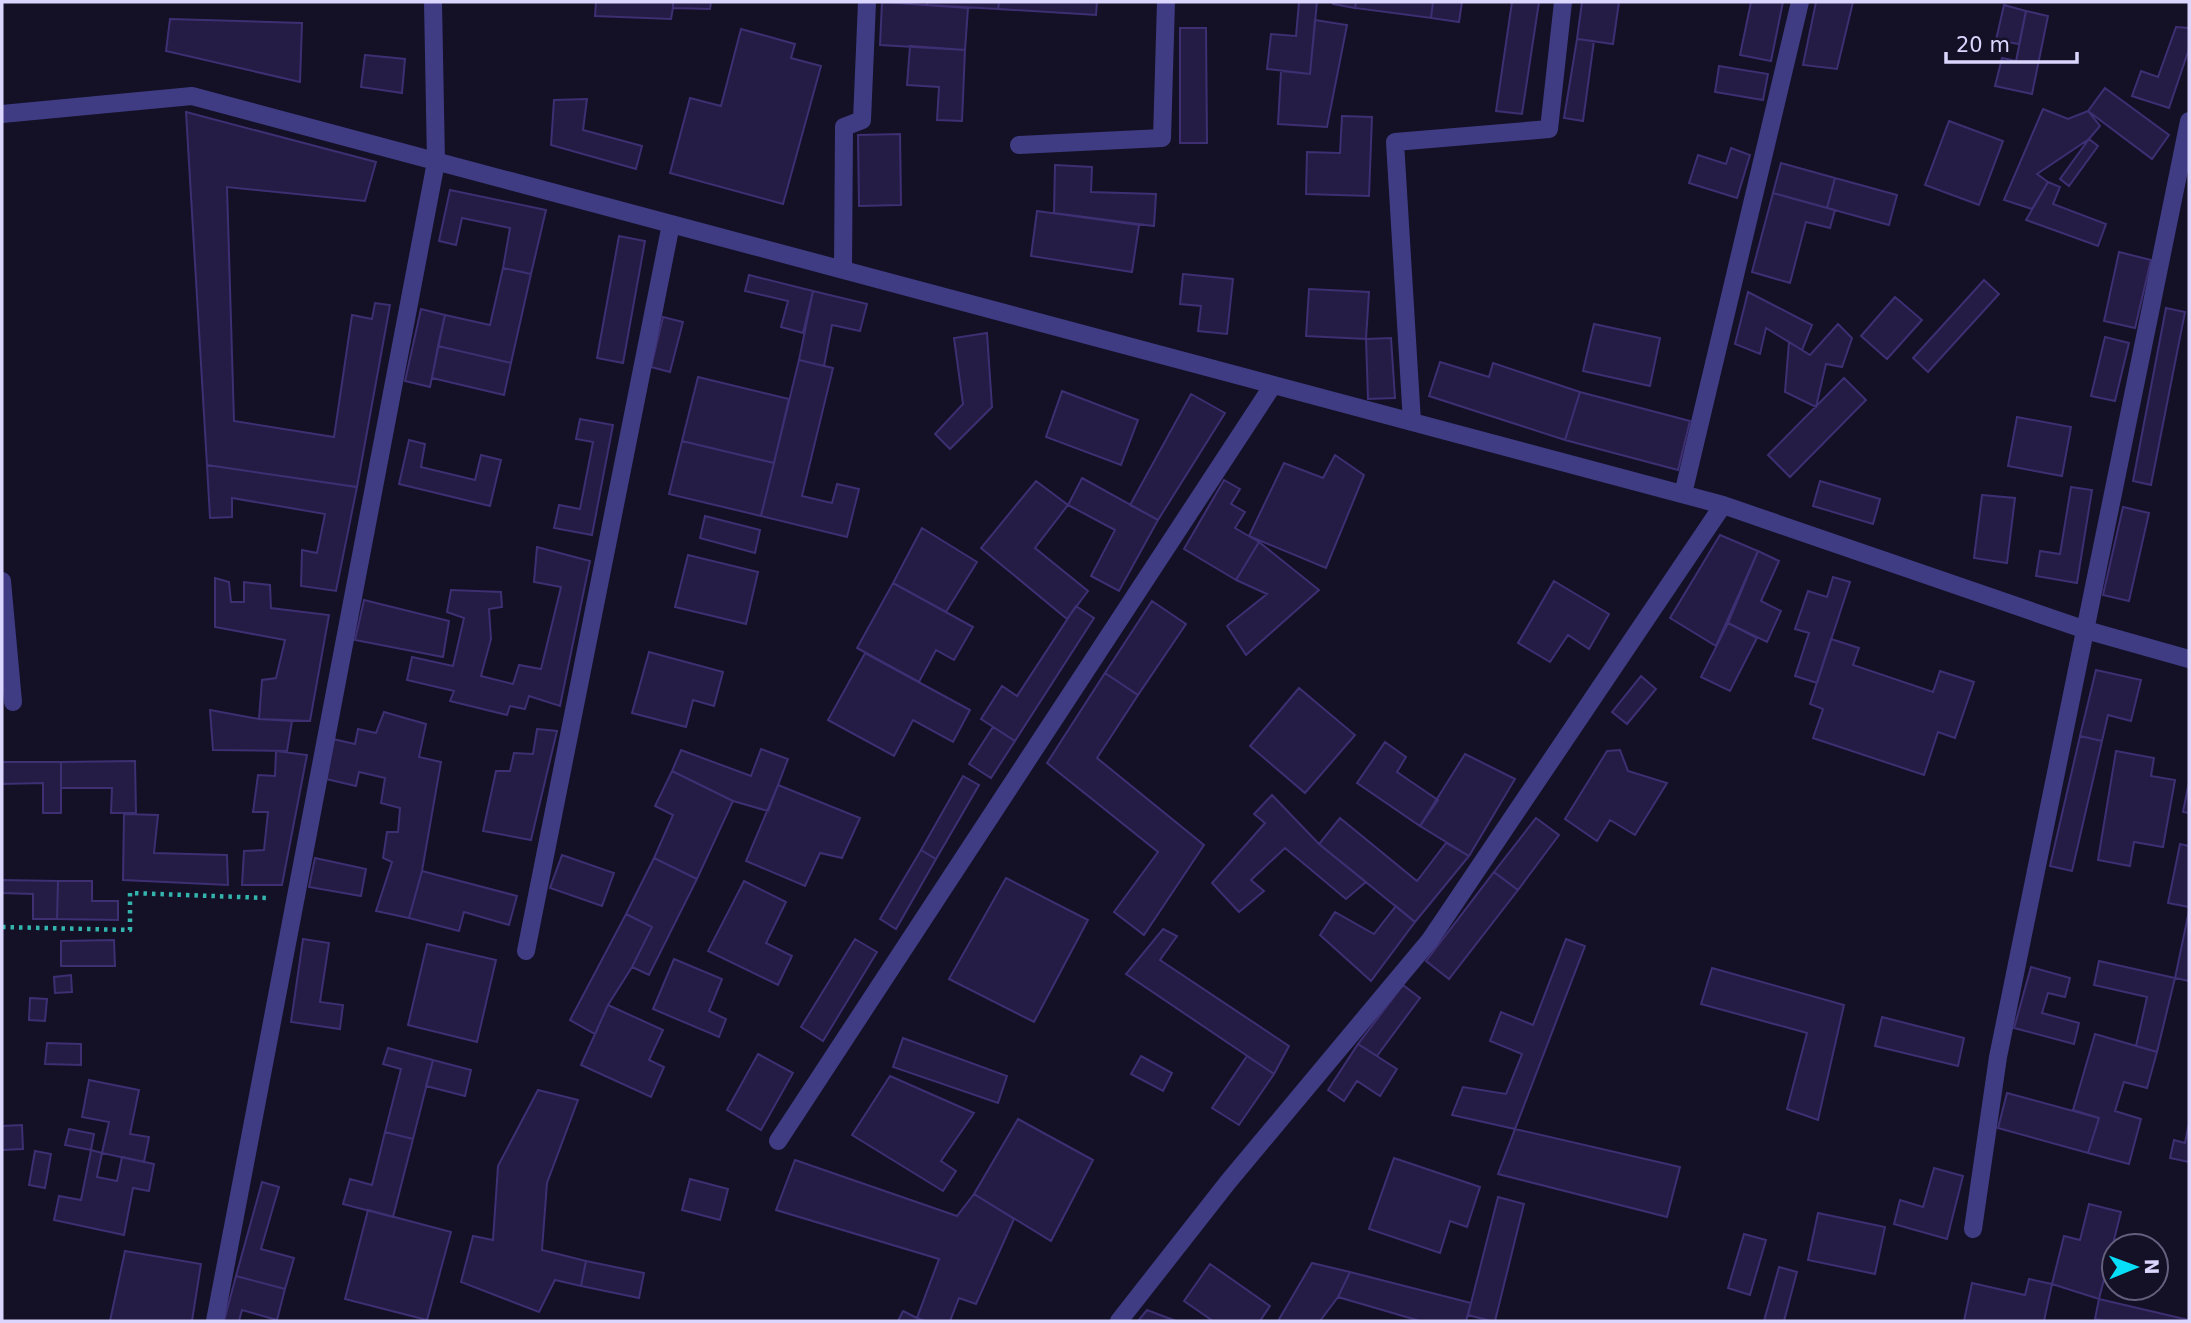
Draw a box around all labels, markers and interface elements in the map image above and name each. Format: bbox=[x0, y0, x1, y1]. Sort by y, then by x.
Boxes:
scale bar bbox=[1946, 21, 2077, 65]
text: 20 m bbox=[1956, 33, 2010, 57]
north arrow bbox=[2100, 1232, 2170, 1302]
text: N bbox=[2141, 1259, 2163, 1275]

